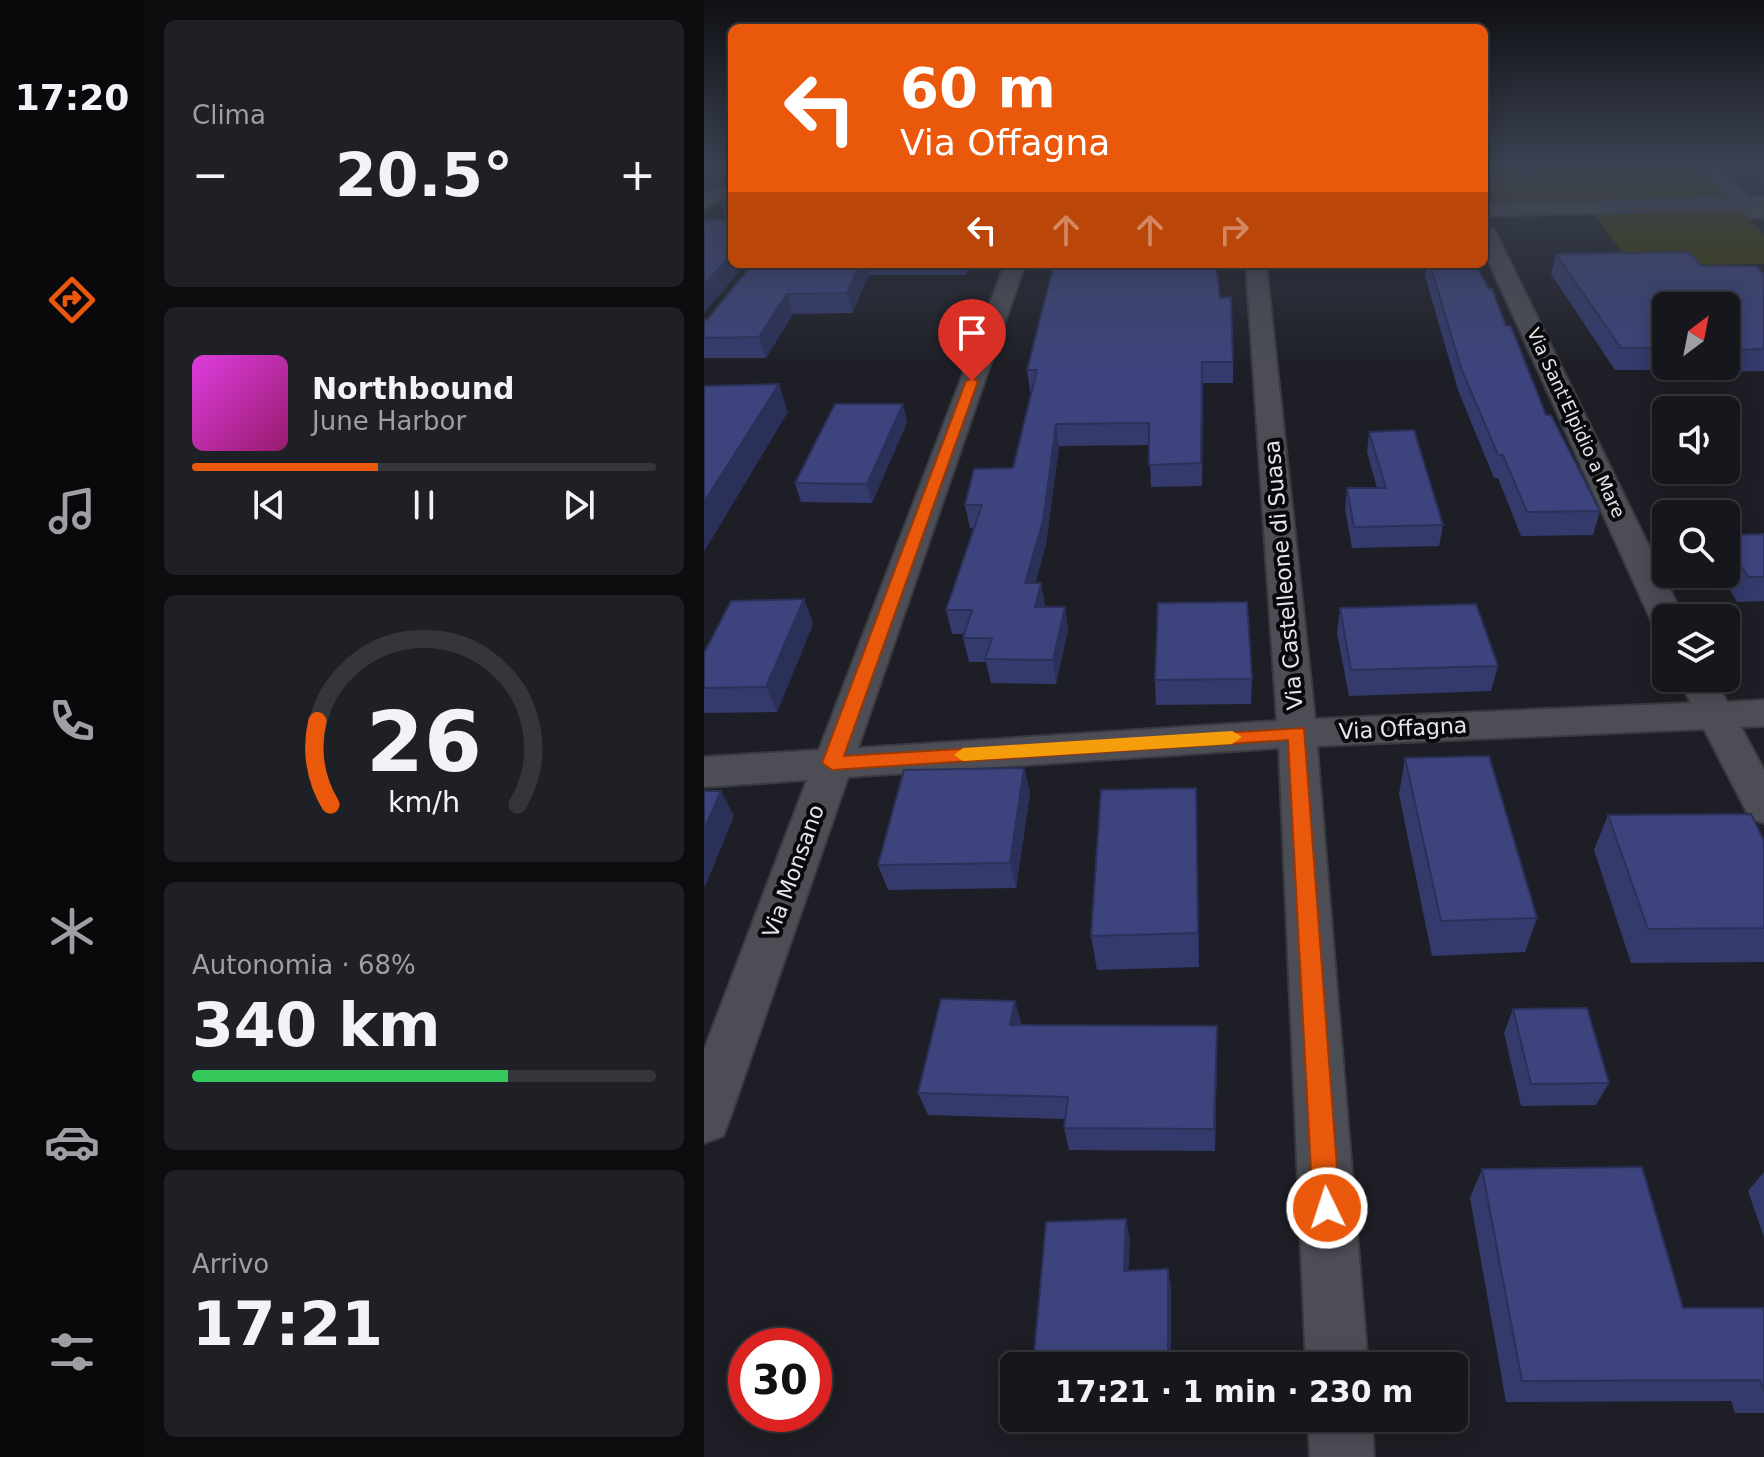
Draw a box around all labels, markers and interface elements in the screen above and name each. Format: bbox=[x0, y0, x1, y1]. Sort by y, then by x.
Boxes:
text: 60 m bbox=[900, 55, 1056, 120]
icon: left bbox=[768, 56, 872, 160]
text: 17:20 bbox=[15, 77, 129, 118]
text: Clima bbox=[192, 100, 266, 130]
text: Via Offagna bbox=[900, 122, 1110, 163]
text: 20.5° bbox=[335, 140, 513, 210]
text: − bbox=[192, 149, 229, 200]
text: + bbox=[619, 149, 656, 200]
icon: left bbox=[960, 208, 1004, 252]
icon: ahead bbox=[1044, 208, 1088, 252]
icon: ahead bbox=[1128, 208, 1172, 252]
icon: right bbox=[1212, 208, 1256, 252]
icon: directions bbox=[44, 272, 100, 328]
north arrow bbox=[1652, 292, 1740, 380]
map controls bbox=[1652, 292, 1740, 692]
pin bbox=[938, 299, 1006, 381]
icon: arrive bbox=[950, 311, 994, 355]
street label: Via Sant'Elpidio a Mare bbox=[1523, 325, 1630, 521]
text: Northbound bbox=[312, 371, 515, 406]
button: sound bbox=[1652, 396, 1740, 484]
text: June Harbor bbox=[312, 406, 466, 436]
street label: Via Castelleone di Suasa bbox=[1259, 439, 1308, 711]
icon: music bbox=[44, 483, 100, 539]
icon: previous bbox=[247, 483, 291, 527]
icon: pause bbox=[402, 483, 446, 527]
icon: next bbox=[557, 483, 601, 527]
button: search bbox=[1652, 500, 1740, 588]
button: layers bbox=[1652, 604, 1740, 692]
icon: phone bbox=[44, 693, 100, 749]
text: 26 bbox=[366, 693, 482, 790]
street label: Via Offagna bbox=[1338, 713, 1468, 744]
text: km/h bbox=[388, 785, 460, 819]
street label: Via Monsano bbox=[758, 801, 829, 941]
icon: climate bbox=[44, 903, 100, 959]
text: Autonomia · 68% bbox=[192, 950, 416, 980]
text: 340 km bbox=[192, 990, 441, 1060]
icon: car bbox=[44, 1114, 100, 1170]
position arrow bbox=[1285, 1166, 1369, 1250]
text: Arrivo bbox=[192, 1249, 269, 1279]
text: 17:21 bbox=[192, 1289, 383, 1359]
icon: filters bbox=[44, 1324, 100, 1380]
speed limit sign: 30 bbox=[728, 1328, 832, 1432]
text: 17:21 · 1 min · 230 m bbox=[1055, 1374, 1413, 1409]

